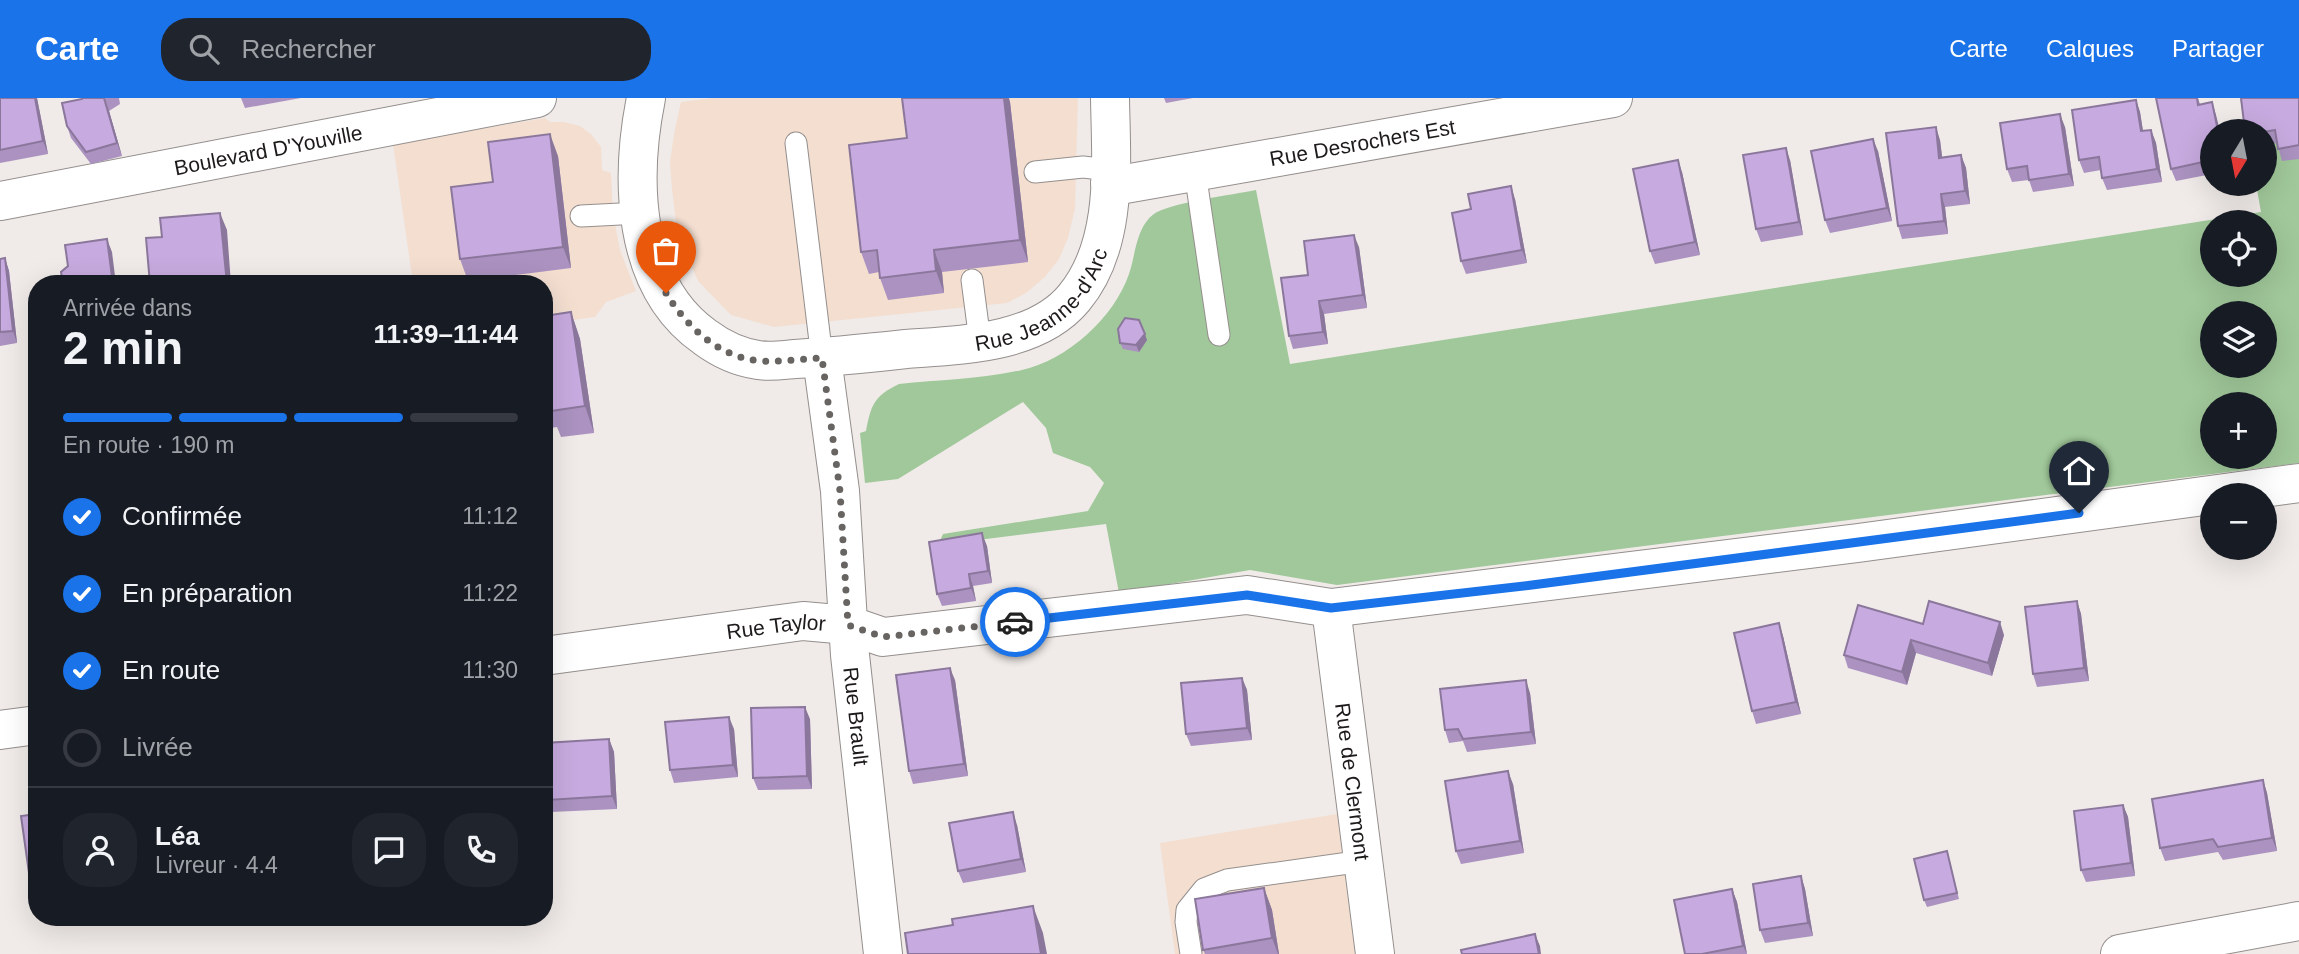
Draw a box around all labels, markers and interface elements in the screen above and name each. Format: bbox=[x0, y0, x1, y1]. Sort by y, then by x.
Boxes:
search box bbox=[161, 18, 651, 81]
text: Carte bbox=[35, 30, 119, 67]
icon: search bbox=[185, 30, 223, 68]
text: Rechercher bbox=[241, 34, 376, 64]
text: Carte bbox=[1949, 35, 2008, 62]
text: Calques bbox=[2046, 35, 2134, 62]
text: Partager bbox=[2172, 35, 2264, 62]
street label: Rue Desrochers Est bbox=[1268, 115, 1457, 170]
north arrow bbox=[2200, 119, 2277, 196]
map controls bbox=[2200, 119, 2277, 560]
street label: Boulevard D'Youville bbox=[172, 120, 364, 179]
button: locate bbox=[2200, 210, 2277, 287]
pin bbox=[636, 221, 696, 293]
icon: bag bbox=[647, 232, 685, 270]
street label: Rue Jeanne-d'Arc bbox=[973, 245, 1111, 354]
text: Arrivée dans bbox=[63, 295, 192, 321]
button: layers bbox=[2200, 301, 2277, 378]
text: 11:39–11:44 bbox=[373, 319, 518, 349]
text: 2 min bbox=[63, 322, 183, 374]
button: + bbox=[2200, 392, 2277, 469]
text: En route · 190 m bbox=[63, 432, 234, 458]
pin bbox=[2049, 441, 2109, 513]
icon: home bbox=[2060, 452, 2098, 490]
button: − bbox=[2200, 483, 2277, 560]
icon: check bbox=[63, 498, 101, 536]
text: Confirmée bbox=[122, 501, 242, 531]
text: 11:12 bbox=[462, 503, 518, 529]
icon: check bbox=[63, 575, 101, 613]
text: En préparation bbox=[122, 578, 293, 608]
text: 11:22 bbox=[462, 580, 518, 606]
courier bbox=[980, 587, 1050, 657]
icon: car bbox=[996, 603, 1034, 641]
street label: Rue Taylor bbox=[725, 609, 827, 643]
icon: check bbox=[63, 652, 101, 690]
text: En route bbox=[122, 655, 220, 685]
text: 11:30 bbox=[462, 657, 518, 683]
street label: Rue Brault bbox=[840, 666, 874, 767]
street label: Rue de Clermont bbox=[1332, 701, 1375, 862]
text: Livrée bbox=[122, 732, 193, 762]
button: person bbox=[63, 813, 137, 887]
button: chat bbox=[352, 813, 426, 887]
button: phone bbox=[444, 813, 518, 887]
text: Léa bbox=[155, 821, 200, 851]
text: Livreur · 4.4 bbox=[155, 852, 278, 878]

